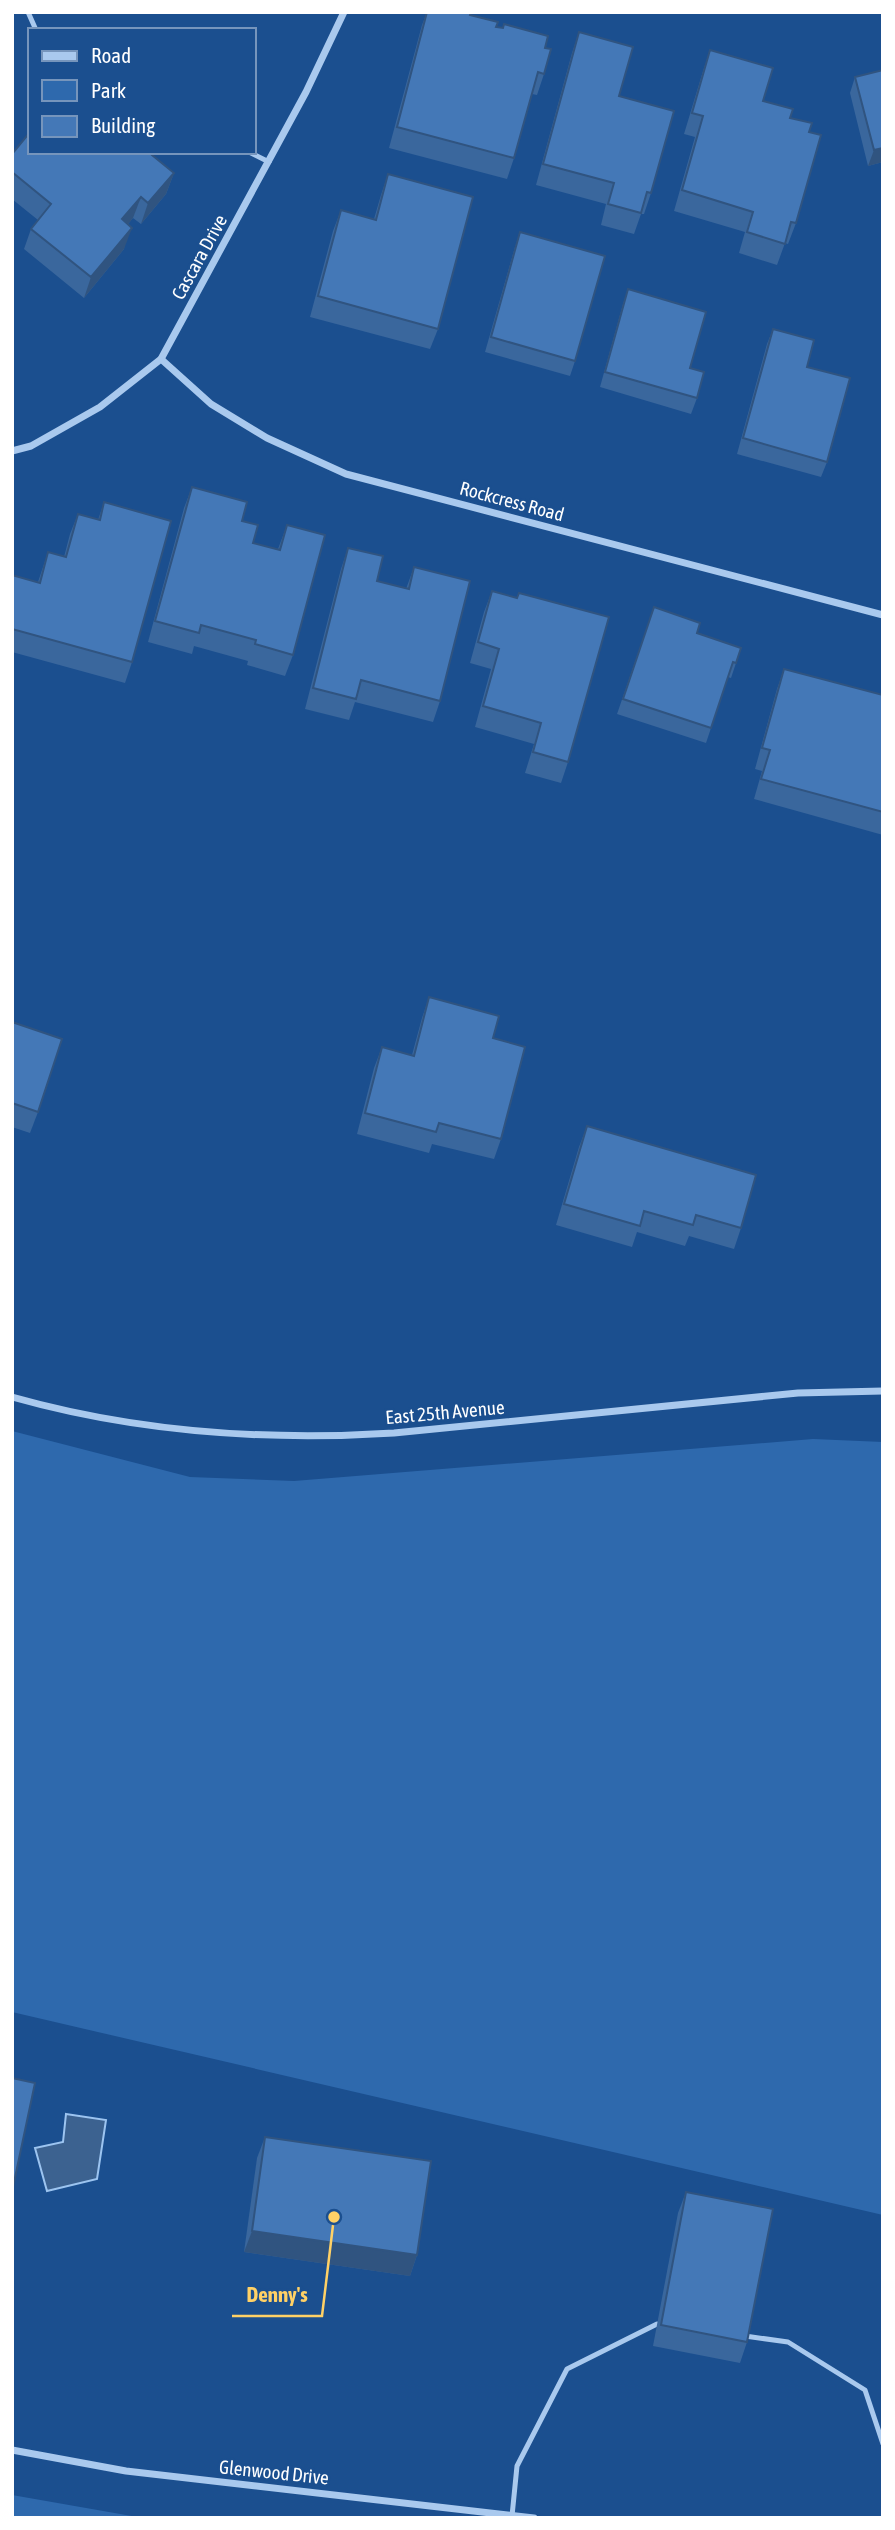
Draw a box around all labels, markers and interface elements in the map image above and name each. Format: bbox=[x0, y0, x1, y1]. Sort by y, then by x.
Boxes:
legend bbox=[28, 28, 256, 154]
text: Road bbox=[91, 43, 131, 67]
text: Park bbox=[91, 78, 126, 102]
text: Building bbox=[91, 113, 155, 137]
street label: Cascara Drive bbox=[167, 211, 231, 303]
street label: Rockcress Road bbox=[457, 477, 567, 525]
street label: East 25th Avenue bbox=[385, 1396, 505, 1428]
callout: Denny's bbox=[232, 2274, 322, 2316]
text: Denny's bbox=[246, 2282, 308, 2306]
street label: Glenwood Drive bbox=[218, 2455, 330, 2489]

